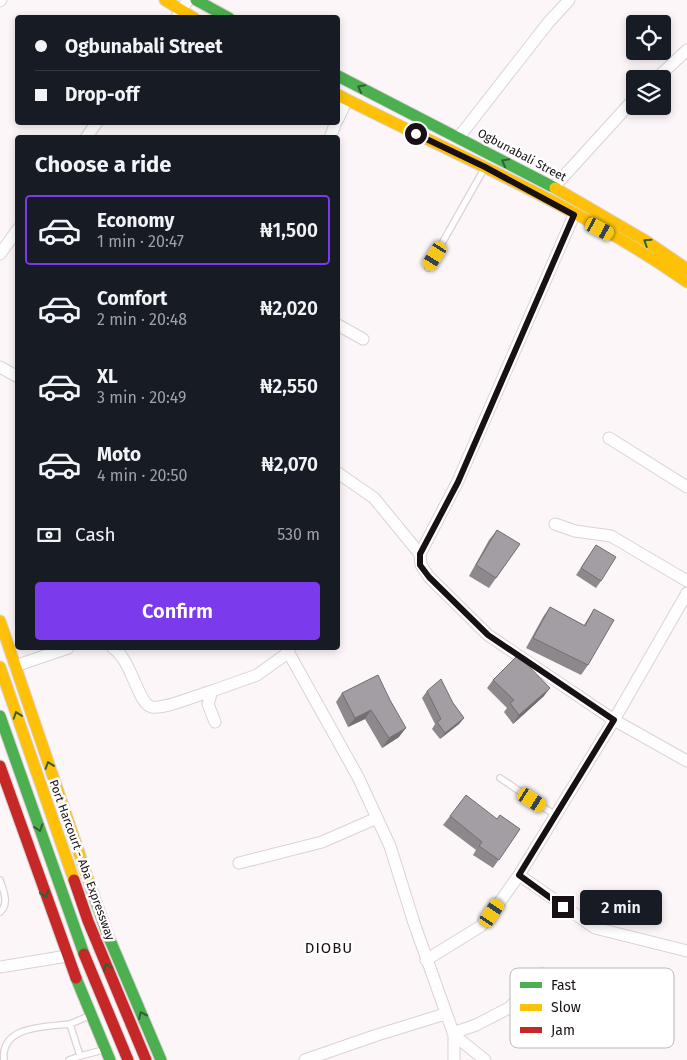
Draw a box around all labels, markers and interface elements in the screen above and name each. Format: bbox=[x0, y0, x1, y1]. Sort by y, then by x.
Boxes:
map controls bbox=[626, 15, 671, 115]
button: locate bbox=[626, 15, 671, 60]
text: Ogbunabali Street bbox=[65, 35, 223, 58]
button: layers bbox=[626, 70, 671, 115]
text: Drop-off bbox=[65, 83, 139, 106]
one-way arrow bbox=[357, 84, 366, 94]
route start bbox=[405, 123, 427, 145]
street label: Ogbunabali Street bbox=[475, 126, 569, 185]
text: Choose a ride bbox=[35, 151, 171, 178]
one-way arrow bbox=[502, 158, 511, 168]
icon: car bbox=[37, 208, 82, 253]
text: Economy bbox=[97, 209, 174, 232]
car bbox=[583, 215, 616, 243]
text: ₦1,500 bbox=[260, 219, 318, 242]
text: 1 min · 20:47 bbox=[97, 232, 184, 251]
car bbox=[420, 239, 449, 273]
one-way arrow bbox=[643, 239, 652, 248]
icon: car bbox=[37, 286, 82, 331]
text: Comfort bbox=[97, 287, 167, 310]
text: ₦2,020 bbox=[260, 297, 318, 320]
text: 2 min · 20:48 bbox=[97, 310, 187, 329]
icon: car bbox=[37, 364, 82, 409]
text: XL bbox=[97, 365, 118, 388]
text: ₦2,550 bbox=[260, 375, 318, 398]
text: 3 min · 20:49 bbox=[97, 388, 186, 407]
icon: car bbox=[37, 442, 82, 487]
text: Moto bbox=[97, 443, 141, 466]
text: ₦2,070 bbox=[261, 453, 318, 476]
text: 4 min · 20:50 bbox=[97, 466, 187, 485]
icon: cash bbox=[35, 521, 63, 549]
text: Cash bbox=[75, 523, 116, 546]
text: 530 m bbox=[277, 525, 320, 544]
button: Confirm bbox=[35, 582, 320, 640]
one-way arrow bbox=[12, 711, 22, 720]
one-way arrow bbox=[44, 761, 54, 769]
street label: Port Harcourt - Aba Expressway bbox=[46, 778, 118, 942]
car bbox=[515, 786, 548, 814]
one-way arrow bbox=[33, 824, 43, 832]
one-way arrow bbox=[39, 890, 49, 898]
callout: 2 min bbox=[580, 890, 663, 924]
car bbox=[477, 896, 506, 930]
route end bbox=[552, 896, 574, 918]
text: 2 min bbox=[601, 898, 641, 917]
district label: DIOBU bbox=[305, 939, 353, 957]
one-way arrow bbox=[102, 963, 113, 972]
legend bbox=[510, 968, 674, 1048]
text: Fast bbox=[551, 977, 577, 994]
text: Slow bbox=[551, 999, 581, 1016]
one-way arrow bbox=[137, 1011, 148, 1020]
text: Jam bbox=[551, 1022, 575, 1039]

